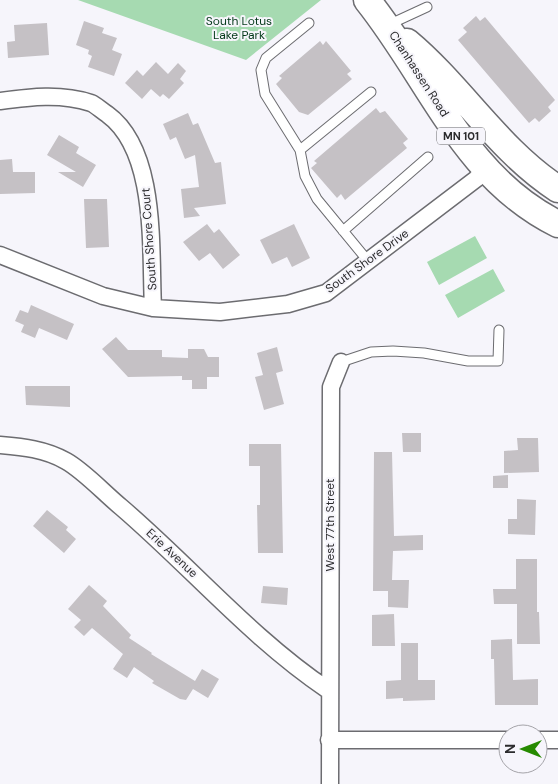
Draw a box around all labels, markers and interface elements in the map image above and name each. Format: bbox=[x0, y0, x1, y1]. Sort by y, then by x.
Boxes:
park label: South Lotus Lake Park bbox=[206, 13, 272, 43]
street label: Chanhassen Road bbox=[385, 28, 453, 120]
road number: MN 101 bbox=[437, 128, 485, 144]
street label: South Shore Court bbox=[137, 187, 161, 291]
street label: South Shore Drive bbox=[322, 225, 412, 297]
street label: West 77th Street bbox=[322, 478, 338, 572]
street label: Erie Avenue bbox=[143, 525, 201, 581]
north arrow bbox=[498, 724, 548, 774]
text: N bbox=[501, 744, 519, 754]

